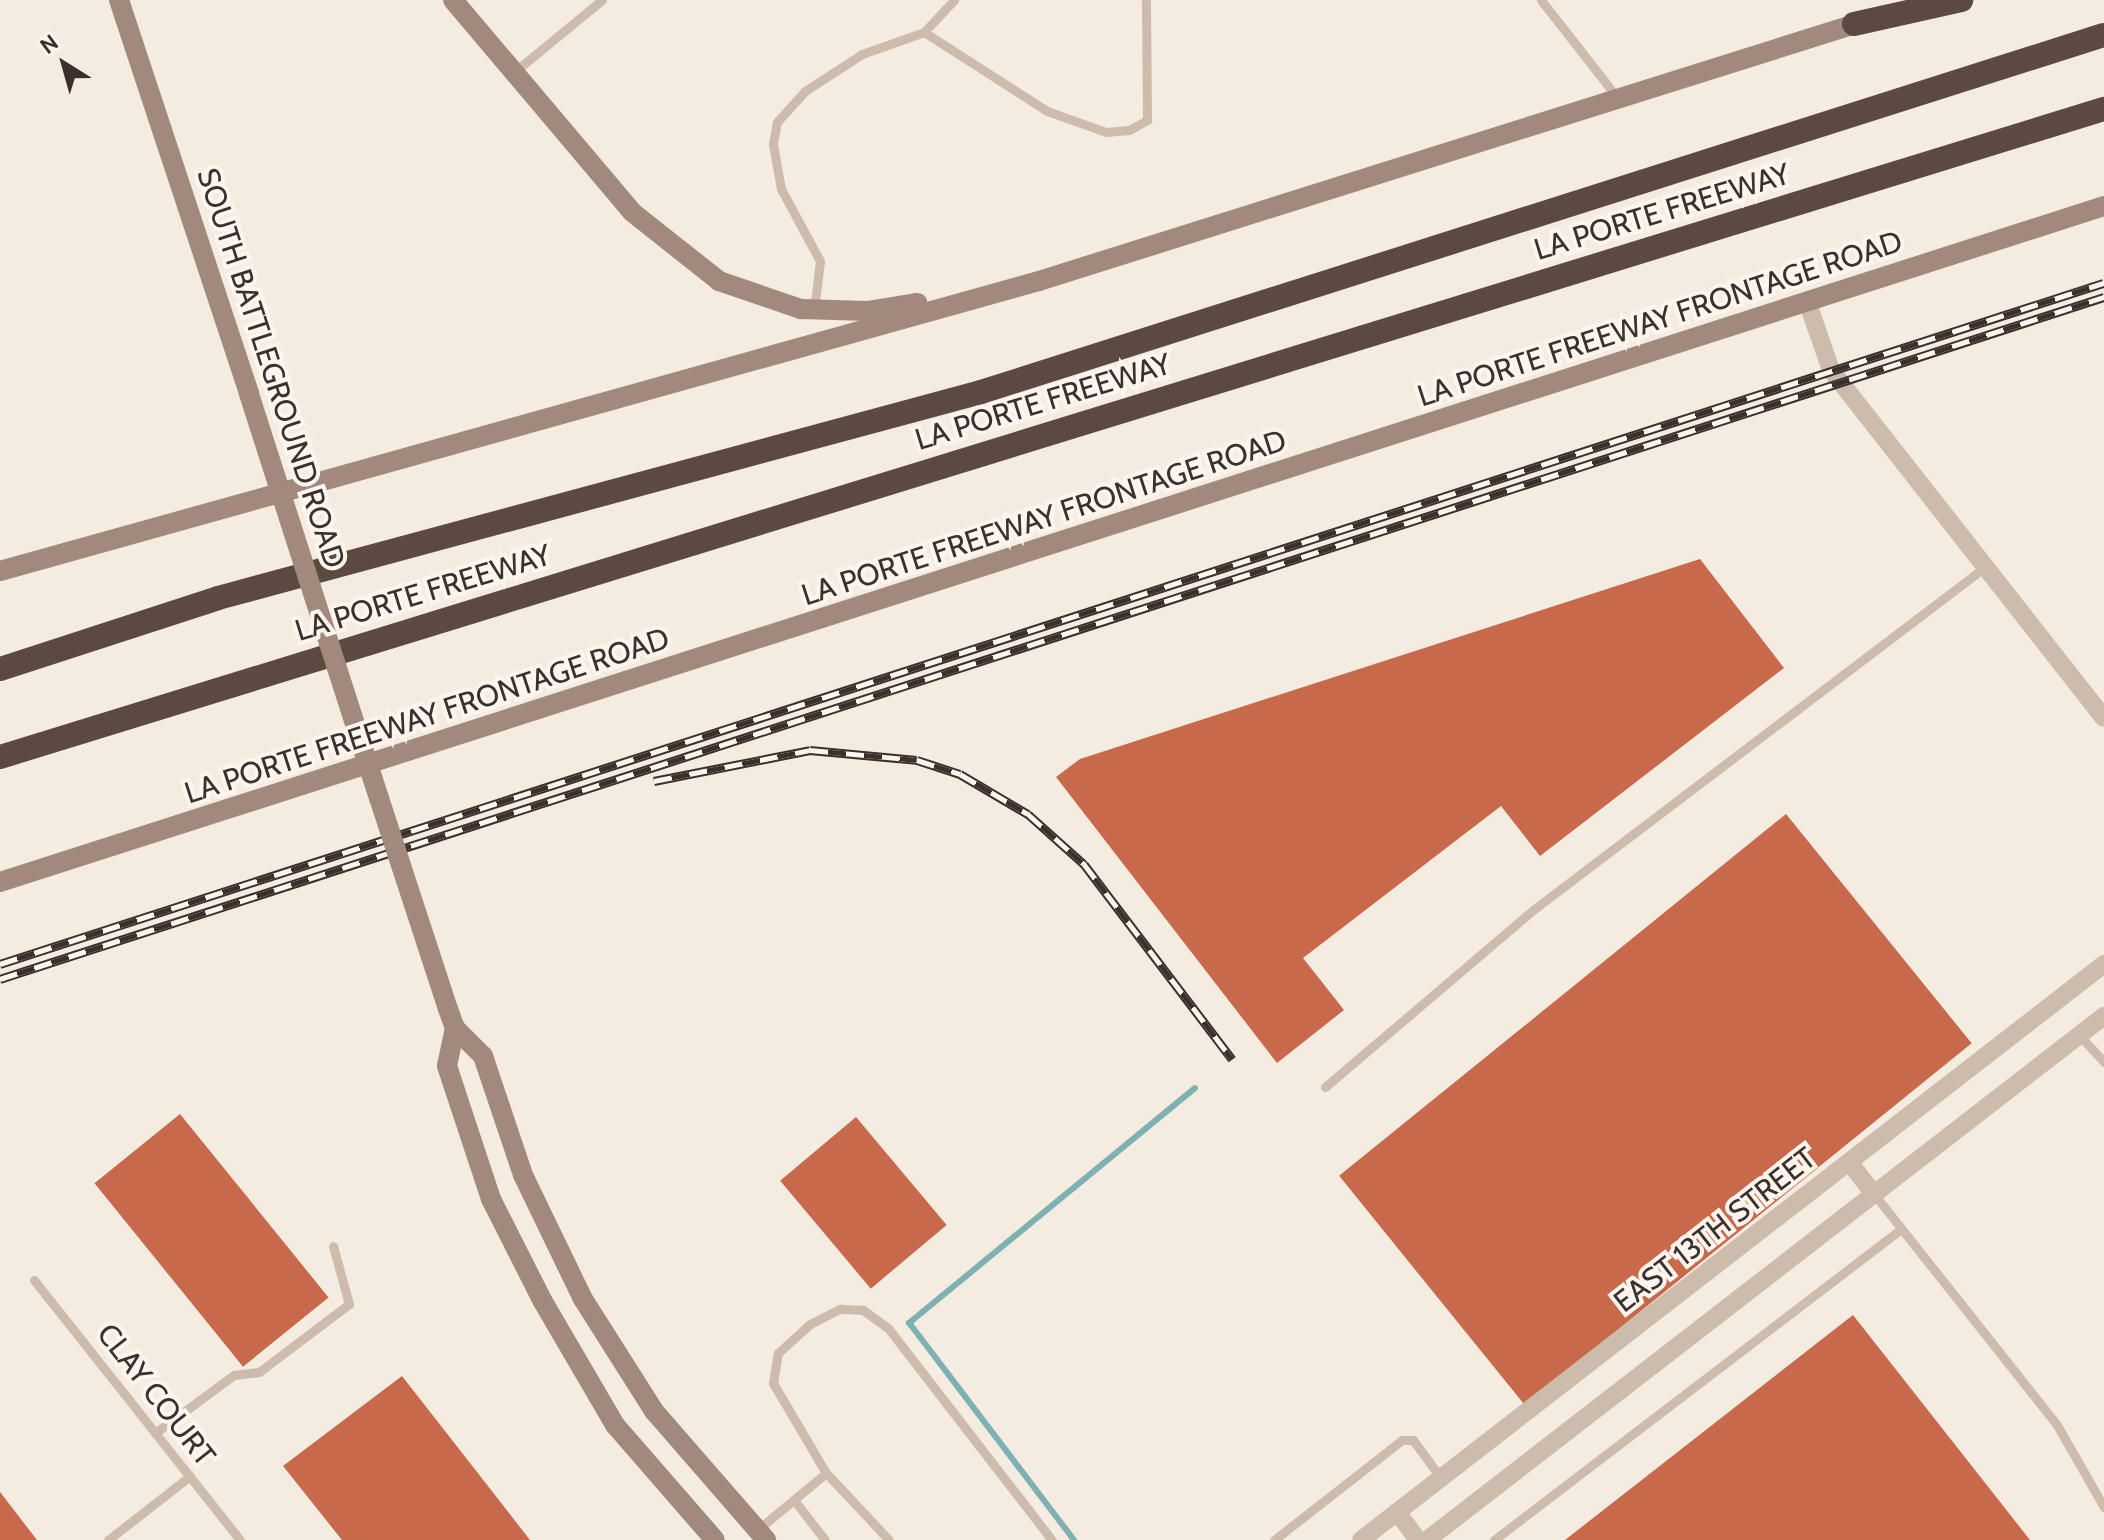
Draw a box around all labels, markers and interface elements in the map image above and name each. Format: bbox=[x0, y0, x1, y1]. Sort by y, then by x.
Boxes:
north arrow bbox=[24, 24, 104, 104]
text: N bbox=[35, 29, 64, 60]
street label: LA PORTE FREEWAY bbox=[1530, 156, 1794, 268]
street label: SOUTH BATTLEGROUND ROAD bbox=[189, 164, 353, 572]
street label: LA PORTE FREEWAY FRONTAGE ROAD bbox=[1413, 223, 1907, 415]
street label: LA PORTE FREEWAY bbox=[911, 346, 1175, 458]
street label: LA PORTE FREEWAY FRONTAGE ROAD bbox=[797, 422, 1291, 614]
street label: LA PORTE FREEWAY bbox=[291, 537, 555, 649]
street label: LA PORTE FREEWAY FRONTAGE ROAD bbox=[180, 620, 674, 812]
street label: EAST 13TH STREET bbox=[1607, 1140, 1823, 1320]
street label: CLAY COURT bbox=[89, 1317, 223, 1473]

